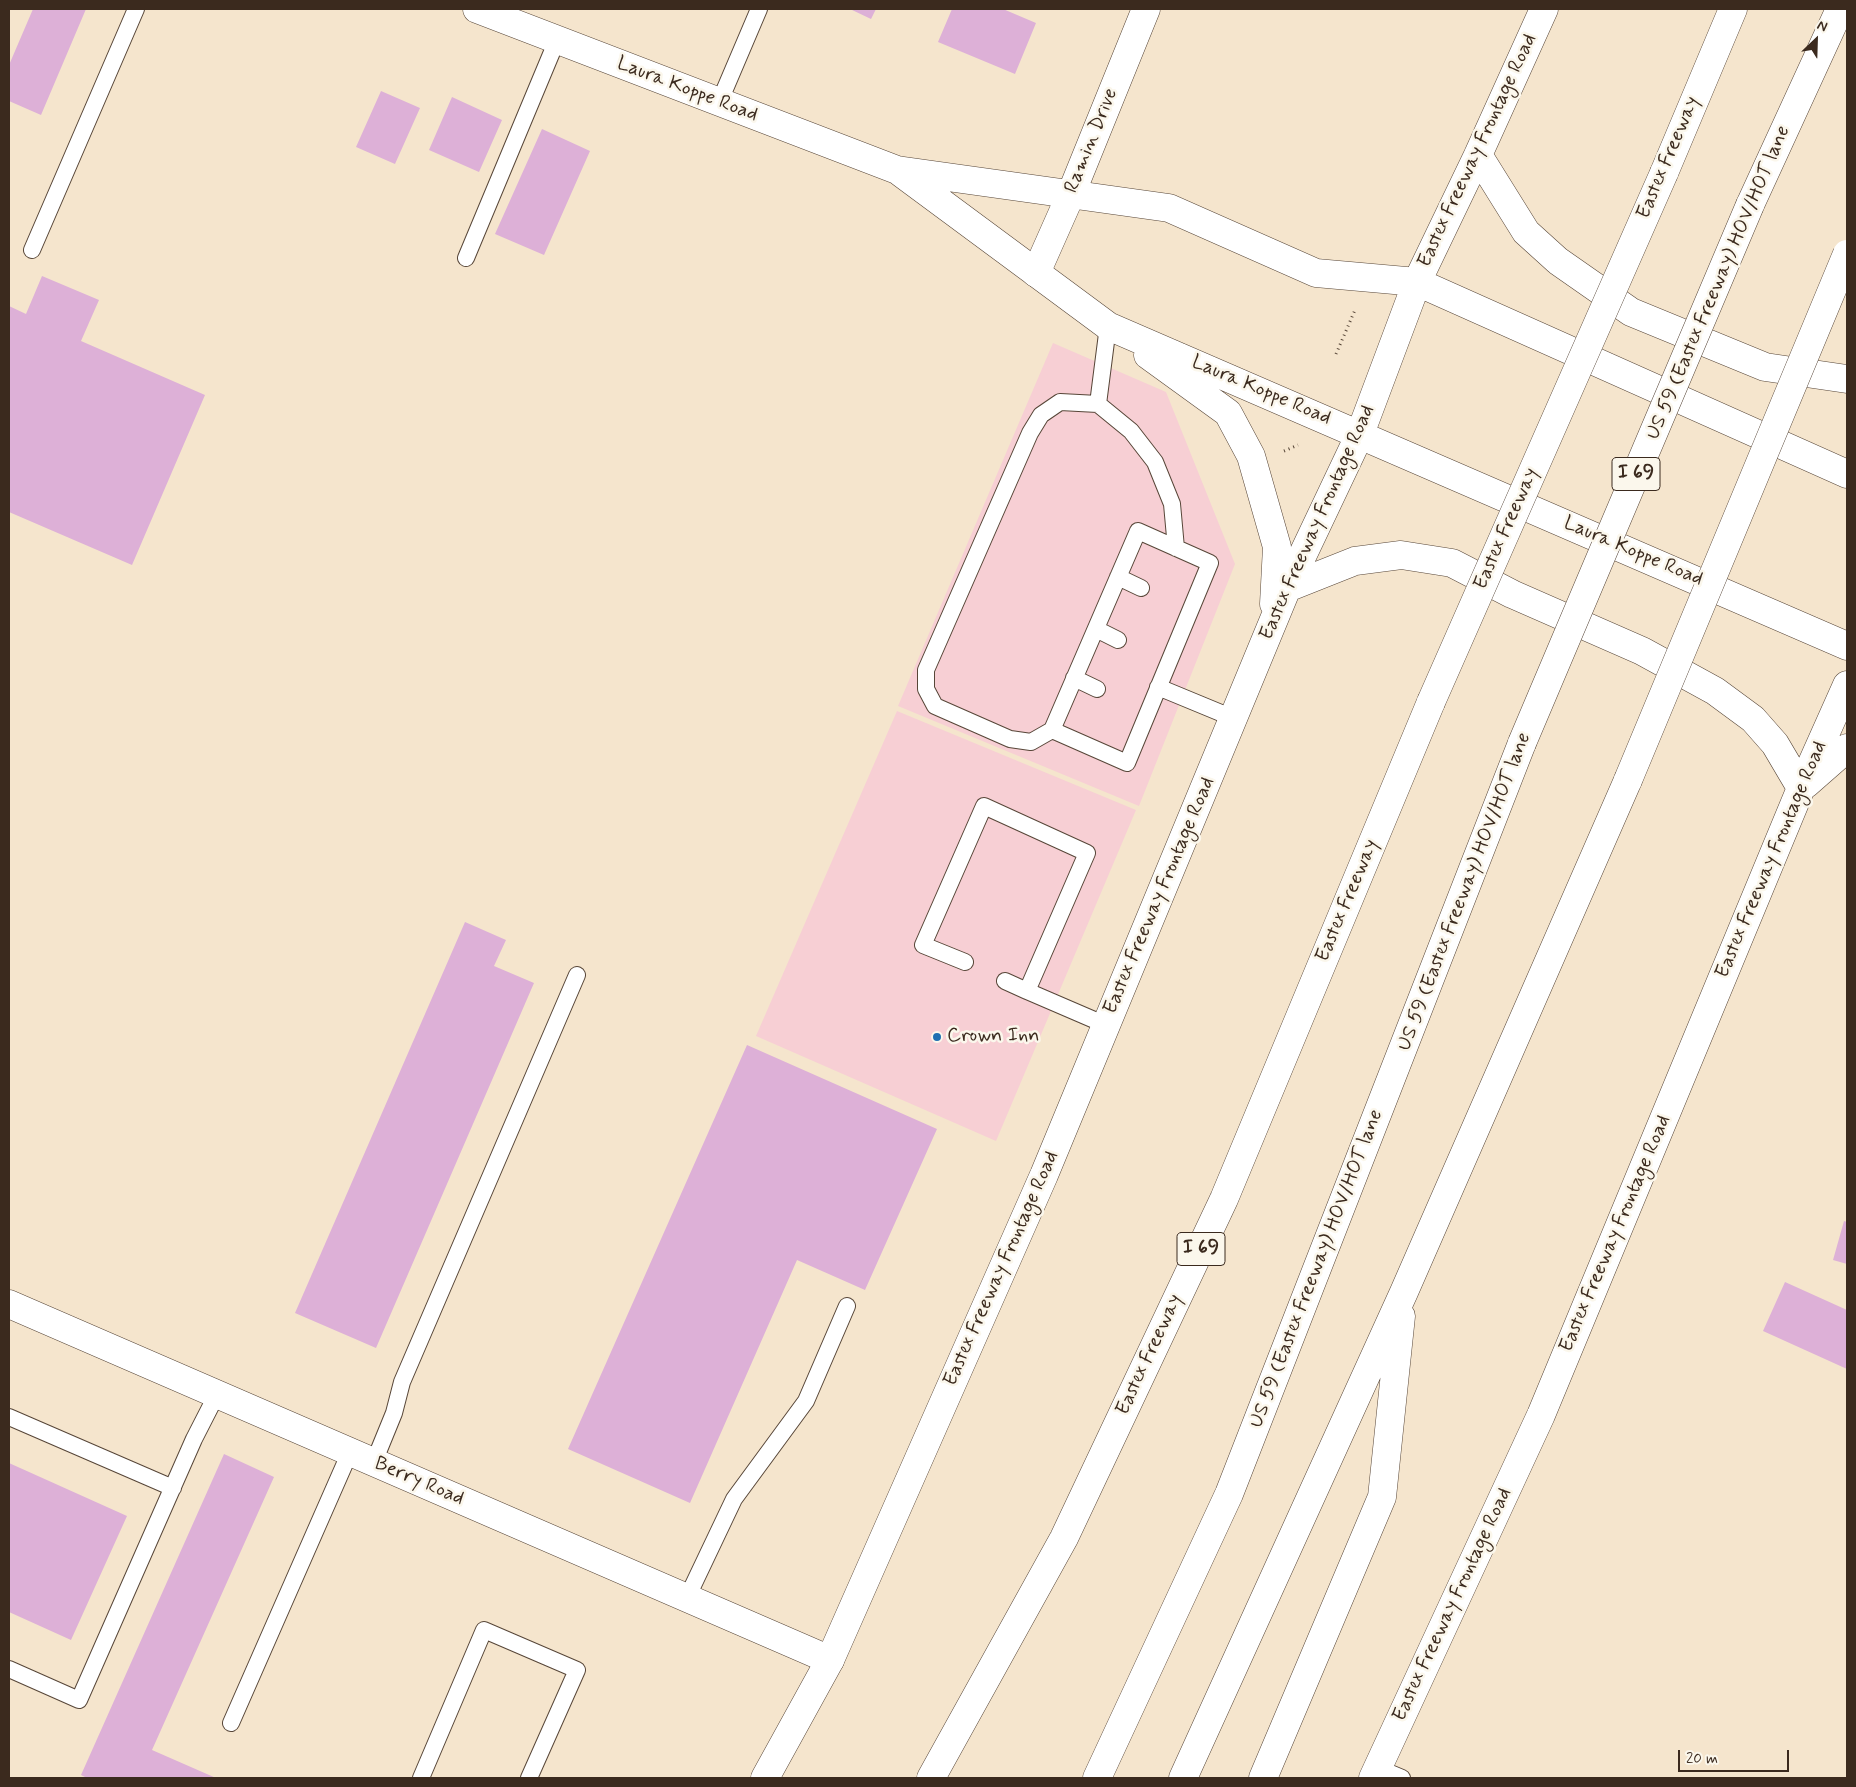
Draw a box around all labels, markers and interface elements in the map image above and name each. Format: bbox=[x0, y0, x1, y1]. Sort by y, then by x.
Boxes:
north arrow bbox=[1791, 15, 1841, 65]
text: N bbox=[1814, 16, 1830, 36]
street label: Eastex Freeway Frontage Road bbox=[1413, 30, 1543, 272]
street label: Laura Koppe Road bbox=[613, 52, 761, 128]
street label: Ramin Drive bbox=[1060, 85, 1124, 197]
street label: Eastex Freeway bbox=[1632, 93, 1706, 223]
street label: US 59 (Eastex Freeway) HOV/HOT lane bbox=[1642, 122, 1796, 444]
street label: Laura Koppe Road bbox=[1188, 351, 1334, 431]
street label: Eastex Freeway Frontage Road bbox=[1255, 402, 1381, 644]
road number: I 69 bbox=[1612, 458, 1660, 490]
street label: Eastex Freeway bbox=[1469, 464, 1545, 594]
street label: Laura Koppe Road bbox=[1560, 512, 1706, 592]
street label: US 59 (Eastex Freeway) HOV/HOT lane bbox=[1393, 730, 1537, 1054]
street label: Eastex Freeway Frontage Road bbox=[1711, 738, 1833, 982]
street label: Eastex Freeway Frontage Road bbox=[1099, 774, 1221, 1018]
street label: Eastex Freeway bbox=[1311, 836, 1385, 966]
place label: Crown Inn bbox=[947, 1025, 1040, 1049]
marker: Crown Inn bbox=[931, 1031, 943, 1043]
street label: US 59 (Eastex Freeway) HOV/HOT lane bbox=[1245, 1107, 1389, 1431]
street label: Eastex Freeway Frontage Road bbox=[1555, 1112, 1677, 1356]
street label: Eastex Freeway Frontage Road bbox=[939, 1148, 1065, 1390]
road number: I 69 bbox=[1177, 1232, 1225, 1266]
street label: Eastex Freeway bbox=[1112, 1291, 1188, 1419]
street label: Berry Road bbox=[371, 1452, 467, 1512]
street label: Eastex Freeway Frontage Road bbox=[1388, 1484, 1518, 1726]
scale bar bbox=[1681, 1740, 1792, 1772]
text: 20 m bbox=[1686, 1749, 1718, 1769]

